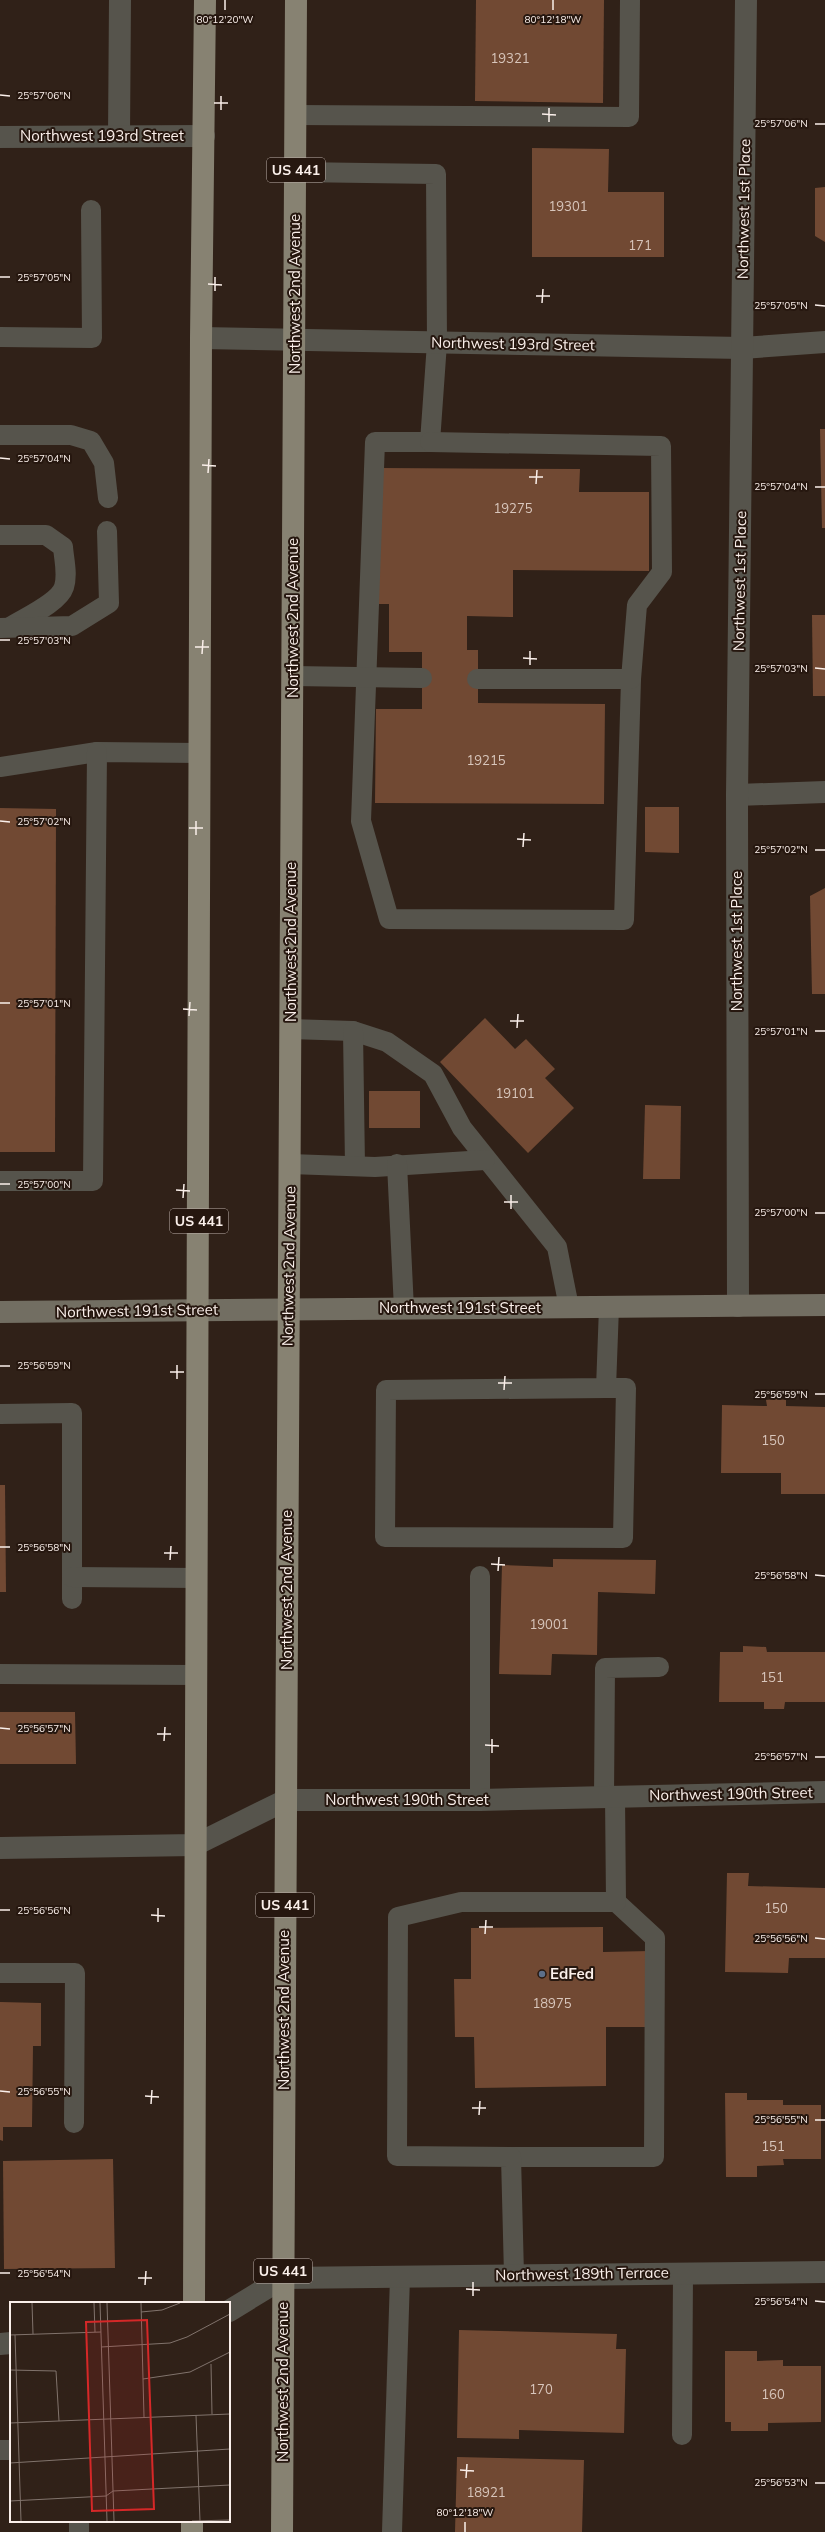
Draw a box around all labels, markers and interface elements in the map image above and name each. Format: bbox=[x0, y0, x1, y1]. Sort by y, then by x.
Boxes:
text: 80°12'20"W bbox=[197, 13, 253, 26]
text: 80°12'18"W bbox=[525, 13, 581, 26]
house number: 19321 bbox=[490, 50, 530, 66]
text: 25°57'06"N bbox=[17, 89, 71, 102]
text: 25°57'06"N bbox=[754, 117, 808, 130]
street label: Northwest 193rd Street bbox=[20, 126, 184, 145]
street label: Northwest 1st Place bbox=[733, 139, 754, 279]
road number: US 441 bbox=[267, 158, 325, 182]
house number: 19301 bbox=[548, 198, 588, 214]
street label: Northwest 2nd Avenue bbox=[285, 214, 304, 374]
house number: 171 bbox=[628, 237, 652, 253]
text: 25°57'05"N bbox=[17, 271, 71, 284]
text: 25°57'05"N bbox=[754, 299, 808, 312]
street label: Northwest 193rd Street bbox=[431, 333, 595, 354]
text: 25°57'04"N bbox=[17, 452, 71, 465]
text: 25°57'04"N bbox=[754, 480, 808, 493]
house number: 19275 bbox=[493, 500, 533, 516]
street label: Northwest 1st Place bbox=[729, 511, 750, 651]
street label: Northwest 2nd Avenue bbox=[283, 538, 302, 698]
text: 25°57'03"N bbox=[17, 634, 71, 647]
text: 25°57'03"N bbox=[754, 662, 808, 675]
house number: 19215 bbox=[466, 752, 506, 768]
text: 25°57'02"N bbox=[17, 815, 71, 828]
text: 25°57'02"N bbox=[754, 843, 808, 856]
street label: Northwest 2nd Avenue bbox=[281, 862, 300, 1022]
street label: Northwest 1st Place bbox=[727, 871, 746, 1011]
text: 25°57'01"N bbox=[17, 997, 71, 1010]
text: 25°57'01"N bbox=[754, 1025, 808, 1038]
house number: 19101 bbox=[495, 1085, 535, 1101]
text: 25°57'00"N bbox=[17, 1178, 71, 1191]
street label: Northwest 2nd Avenue bbox=[278, 1186, 299, 1346]
text: 25°57'00"N bbox=[754, 1206, 808, 1219]
road number: US 441 bbox=[170, 1209, 228, 1233]
street label: Northwest 191st Street bbox=[379, 1298, 541, 1317]
street label: Northwest 191st Street bbox=[56, 1300, 218, 1321]
text: 25°56'59"N bbox=[17, 1359, 71, 1372]
text: 25°56'59"N bbox=[754, 1388, 808, 1401]
house number: 150 bbox=[761, 1432, 785, 1448]
street label: Northwest 2nd Avenue bbox=[277, 1510, 296, 1670]
text: 25°56'58"N bbox=[17, 1541, 71, 1554]
text: 25°56'58"N bbox=[754, 1569, 808, 1582]
house number: 19001 bbox=[529, 1616, 569, 1632]
house number: 151 bbox=[760, 1669, 784, 1685]
text: 25°56'57"N bbox=[17, 1722, 71, 1735]
text: 25°56'57"N bbox=[754, 1750, 808, 1763]
street label: Northwest 190th Street bbox=[649, 1783, 813, 1804]
street label: Northwest 190th Street bbox=[325, 1790, 489, 1809]
road number: US 441 bbox=[256, 1893, 314, 1917]
house number: 150 bbox=[764, 1900, 788, 1916]
text: 25°56'56"N bbox=[17, 1904, 71, 1917]
street label: Northwest 2nd Avenue bbox=[274, 1930, 293, 2090]
text: 25°56'56"N bbox=[754, 1932, 808, 1945]
place label: EdFed bbox=[550, 1964, 594, 1983]
marker: EdFed bbox=[537, 1969, 547, 1979]
house number: 18975 bbox=[532, 1995, 572, 2011]
text: 25°56'55"N bbox=[17, 2085, 71, 2098]
text: 25°56'55"N bbox=[754, 2113, 808, 2126]
house number: 151 bbox=[761, 2138, 785, 2154]
road number: US 441 bbox=[254, 2259, 312, 2283]
street label: Northwest 189th Terrace bbox=[495, 2262, 669, 2285]
text: 25°56'54"N bbox=[17, 2267, 71, 2280]
text: 25°56'54"N bbox=[754, 2295, 808, 2308]
inset map bbox=[10, 2302, 230, 2522]
street label: Northwest 2nd Avenue bbox=[273, 2302, 292, 2462]
house number: 170 bbox=[529, 2381, 553, 2397]
house number: 160 bbox=[761, 2386, 785, 2402]
text: 25°56'53"N bbox=[754, 2476, 808, 2489]
house number: 18921 bbox=[466, 2484, 506, 2500]
text: 80°12'18"W bbox=[437, 2506, 493, 2519]

